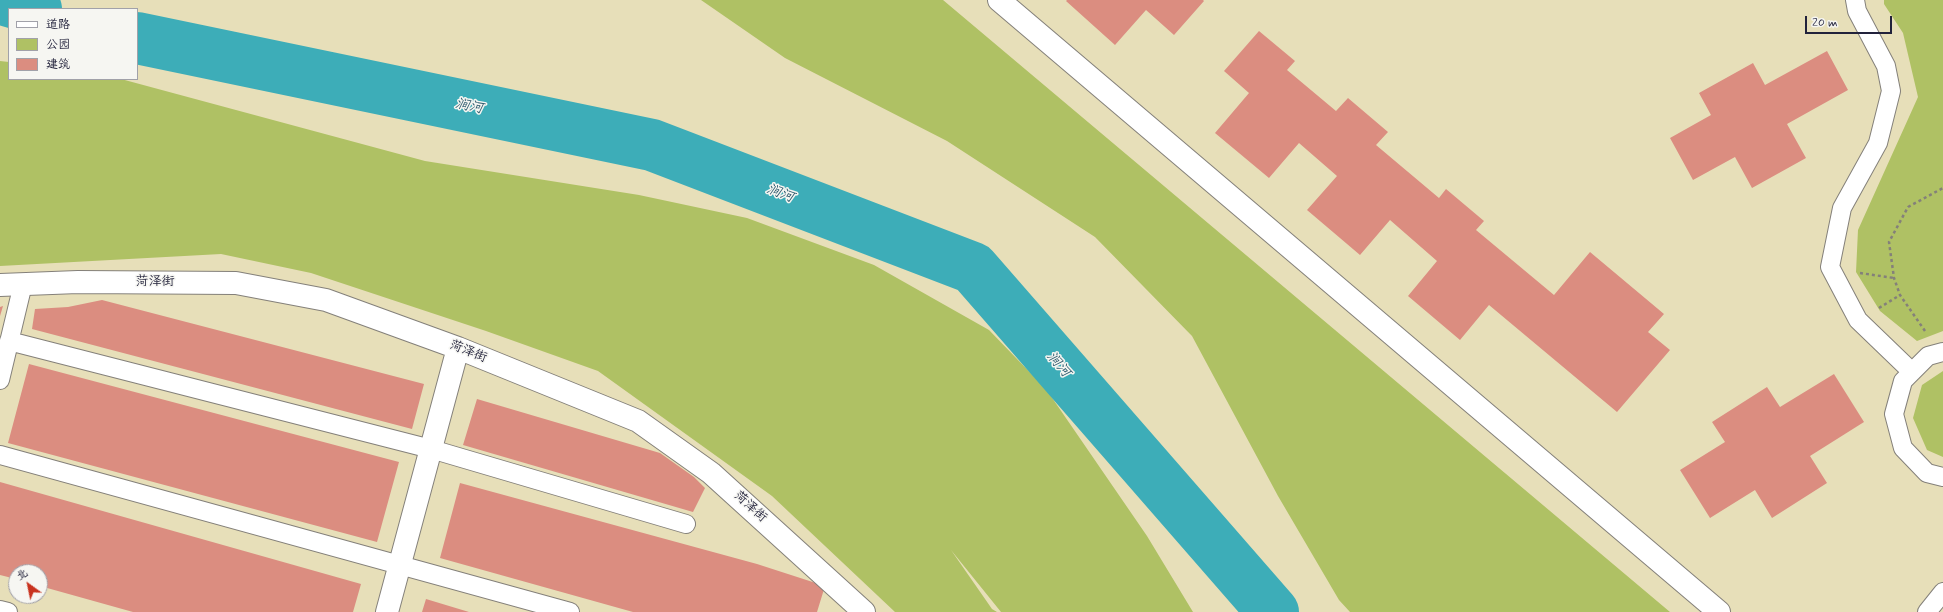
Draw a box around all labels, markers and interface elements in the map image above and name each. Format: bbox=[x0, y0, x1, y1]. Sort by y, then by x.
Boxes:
legend bbox=[8, 8, 138, 80]
scale bar bbox=[1807, 8, 1894, 34]
text: 20 m bbox=[1812, 15, 1838, 31]
text: 道路 bbox=[46, 17, 70, 33]
text: 公园 bbox=[46, 37, 70, 53]
text: 建筑 bbox=[46, 57, 70, 73]
water label: 涧河 bbox=[454, 96, 484, 118]
water label: 涧河 bbox=[764, 181, 796, 207]
street label: 菏泽街 bbox=[136, 274, 174, 290]
street label: 菏泽街 bbox=[447, 337, 489, 367]
water label: 涧河 bbox=[1042, 349, 1074, 381]
street label: 菏泽街 bbox=[730, 488, 770, 526]
north arrow bbox=[8, 564, 48, 604]
text: 北 bbox=[14, 566, 30, 584]

